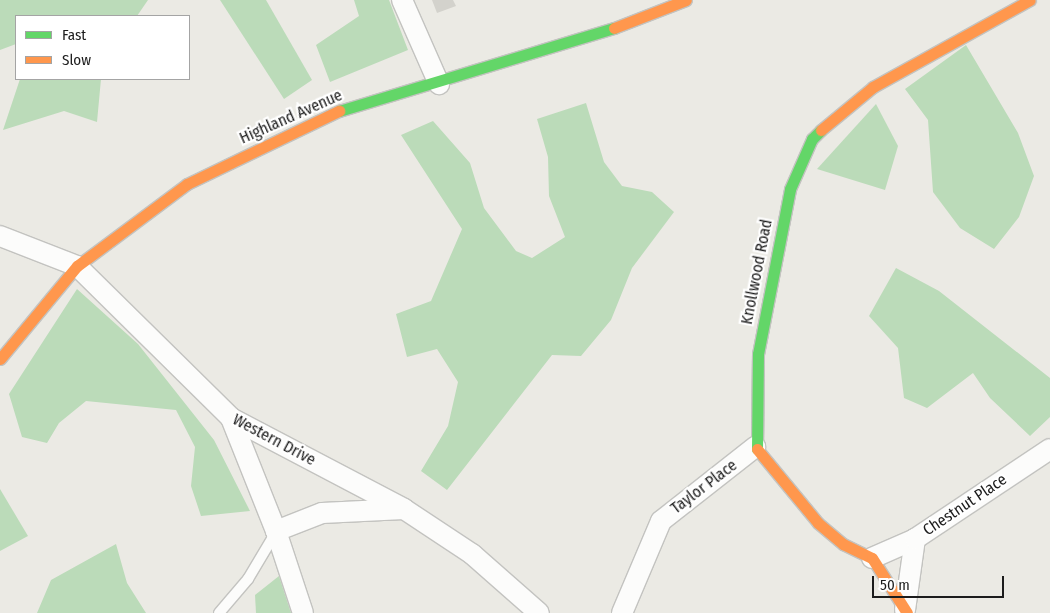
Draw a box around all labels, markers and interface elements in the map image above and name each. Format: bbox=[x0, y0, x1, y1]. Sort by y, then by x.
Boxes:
legend bbox=[15, 15, 190, 80]
text: Fast bbox=[62, 26, 86, 44]
text: Slow bbox=[62, 51, 91, 69]
street label: Highland Avenue bbox=[237, 86, 345, 148]
street label: Knollwood Road bbox=[737, 218, 777, 326]
street label: Western Drive bbox=[229, 410, 319, 470]
street label: Taylor Place bbox=[667, 456, 741, 518]
street label: Chestnut Place bbox=[920, 470, 1010, 540]
scale bar bbox=[875, 566, 1008, 598]
text: 50 m bbox=[880, 576, 910, 594]

